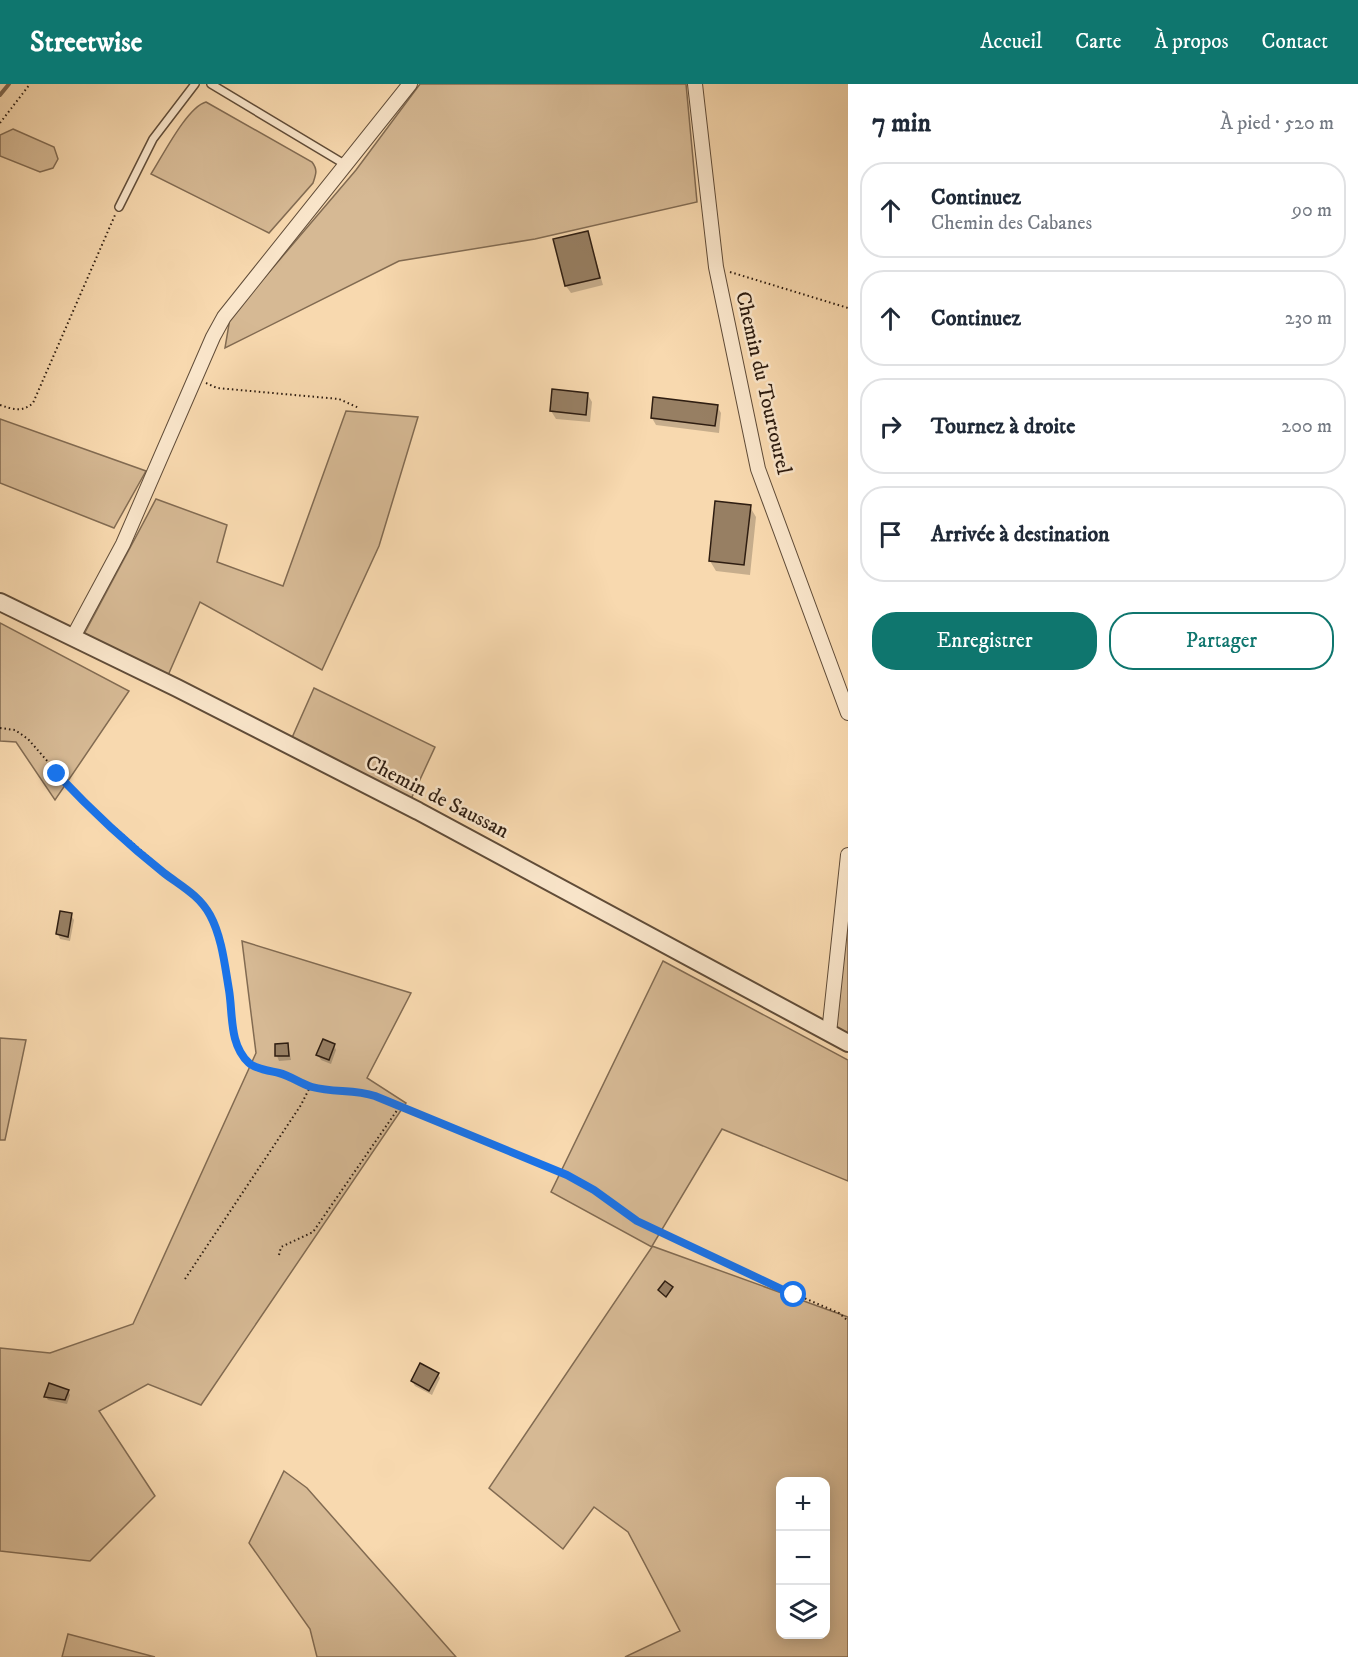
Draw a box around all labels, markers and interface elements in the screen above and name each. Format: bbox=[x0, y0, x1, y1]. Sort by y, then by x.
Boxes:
text: Streetwise bbox=[30, 25, 142, 60]
text: Accueil bbox=[980, 29, 1042, 55]
text: Carte bbox=[1075, 29, 1121, 55]
text: À propos bbox=[1154, 29, 1229, 55]
text: Contact bbox=[1262, 29, 1328, 55]
text: 7 min bbox=[872, 107, 931, 140]
text: À pied · 520 m bbox=[1220, 111, 1334, 136]
text: Continuez bbox=[931, 184, 1021, 211]
icon: ahead bbox=[874, 194, 907, 227]
text: 90 m bbox=[1292, 198, 1332, 223]
text: Chemin des Cabanes bbox=[931, 211, 1092, 236]
street label: Chemin du Tourtourel bbox=[729, 289, 797, 478]
icon: ahead bbox=[874, 302, 907, 335]
text: Continuez bbox=[931, 305, 1021, 332]
text: 230 m bbox=[1285, 306, 1332, 331]
icon: right bbox=[874, 410, 907, 443]
text: Tournez à droite bbox=[931, 413, 1075, 440]
text: 200 m bbox=[1281, 414, 1332, 439]
icon: arrive bbox=[874, 518, 907, 551]
text: Arrivée à destination bbox=[931, 521, 1110, 548]
button: Enregistrer bbox=[872, 612, 1097, 670]
button: Partager bbox=[1109, 612, 1334, 670]
street label: Chemin de Saussan bbox=[361, 750, 513, 844]
route end bbox=[43, 760, 69, 786]
route start bbox=[780, 1281, 806, 1307]
map controls bbox=[776, 1477, 830, 1639]
button: + bbox=[776, 1477, 830, 1531]
button: − bbox=[776, 1531, 830, 1585]
button: layers bbox=[776, 1585, 830, 1639]

